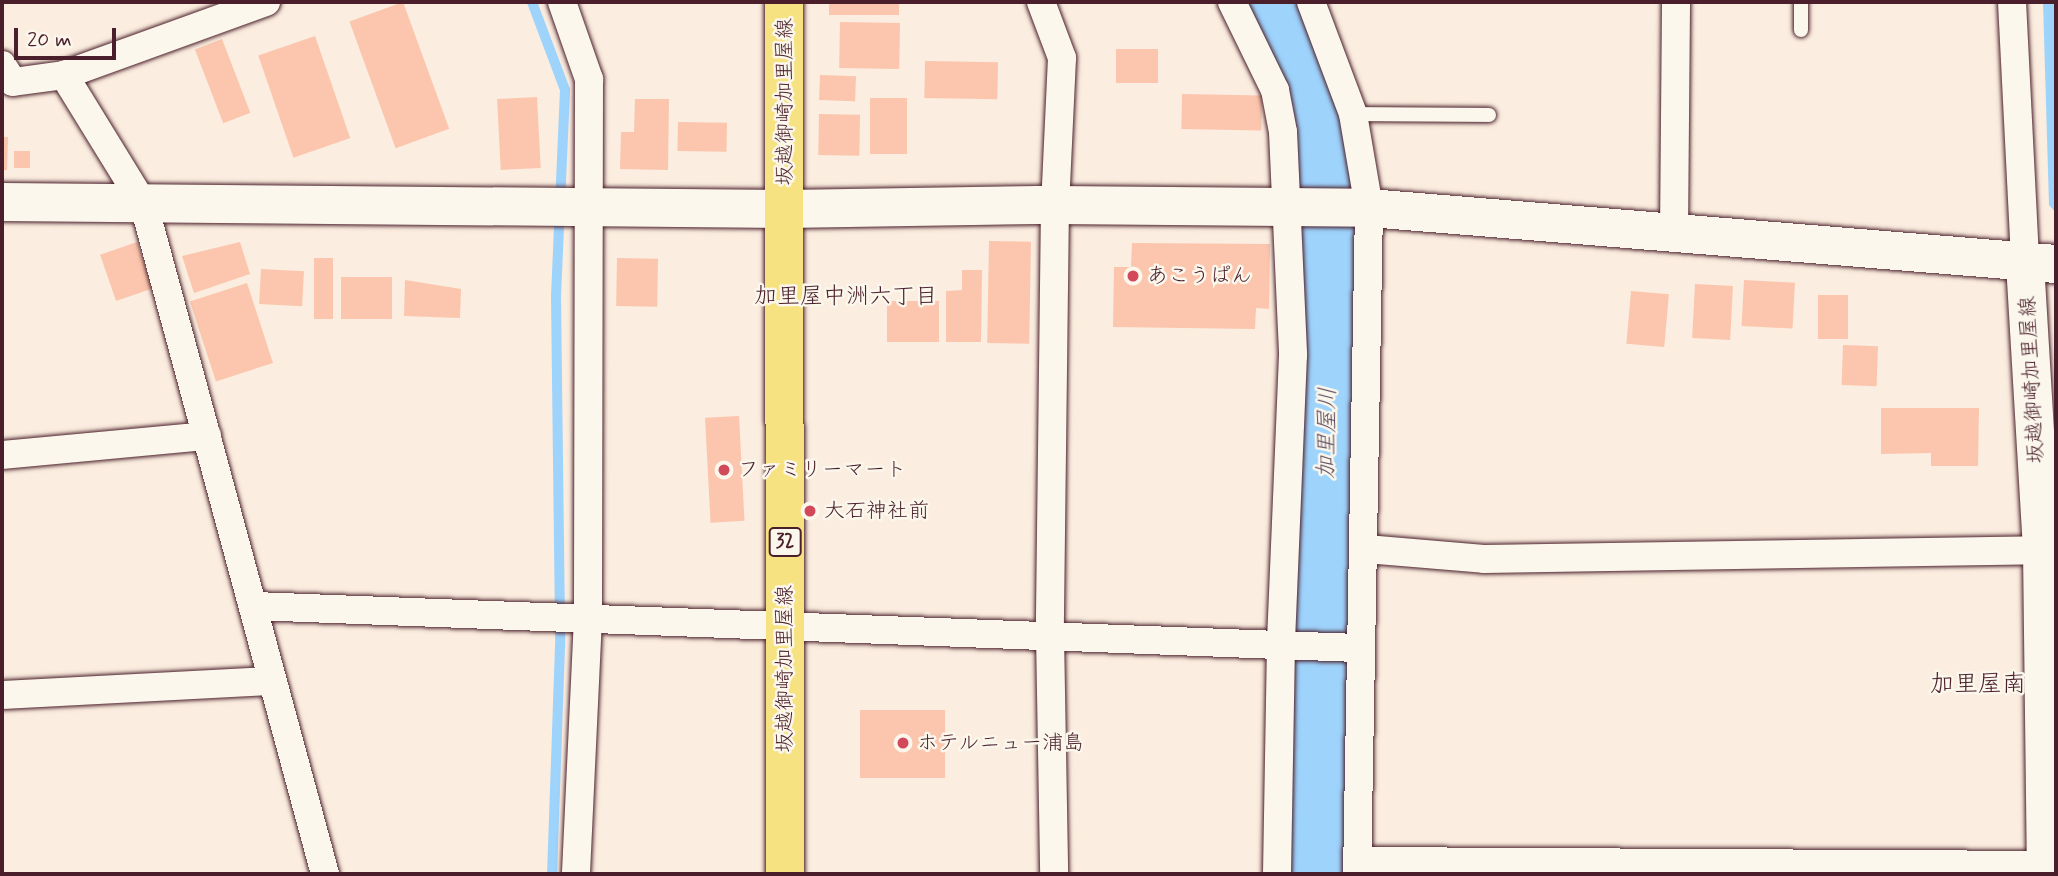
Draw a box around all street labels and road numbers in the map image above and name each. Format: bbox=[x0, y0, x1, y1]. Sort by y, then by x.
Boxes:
street label: 坂越御崎加里屋線 bbox=[772, 18, 798, 186]
street label: 坂越御崎加里屋線 bbox=[2015, 295, 2049, 465]
road number: 32 bbox=[768, 526, 802, 558]
street label: 坂越御崎加里屋線 bbox=[772, 585, 798, 753]

